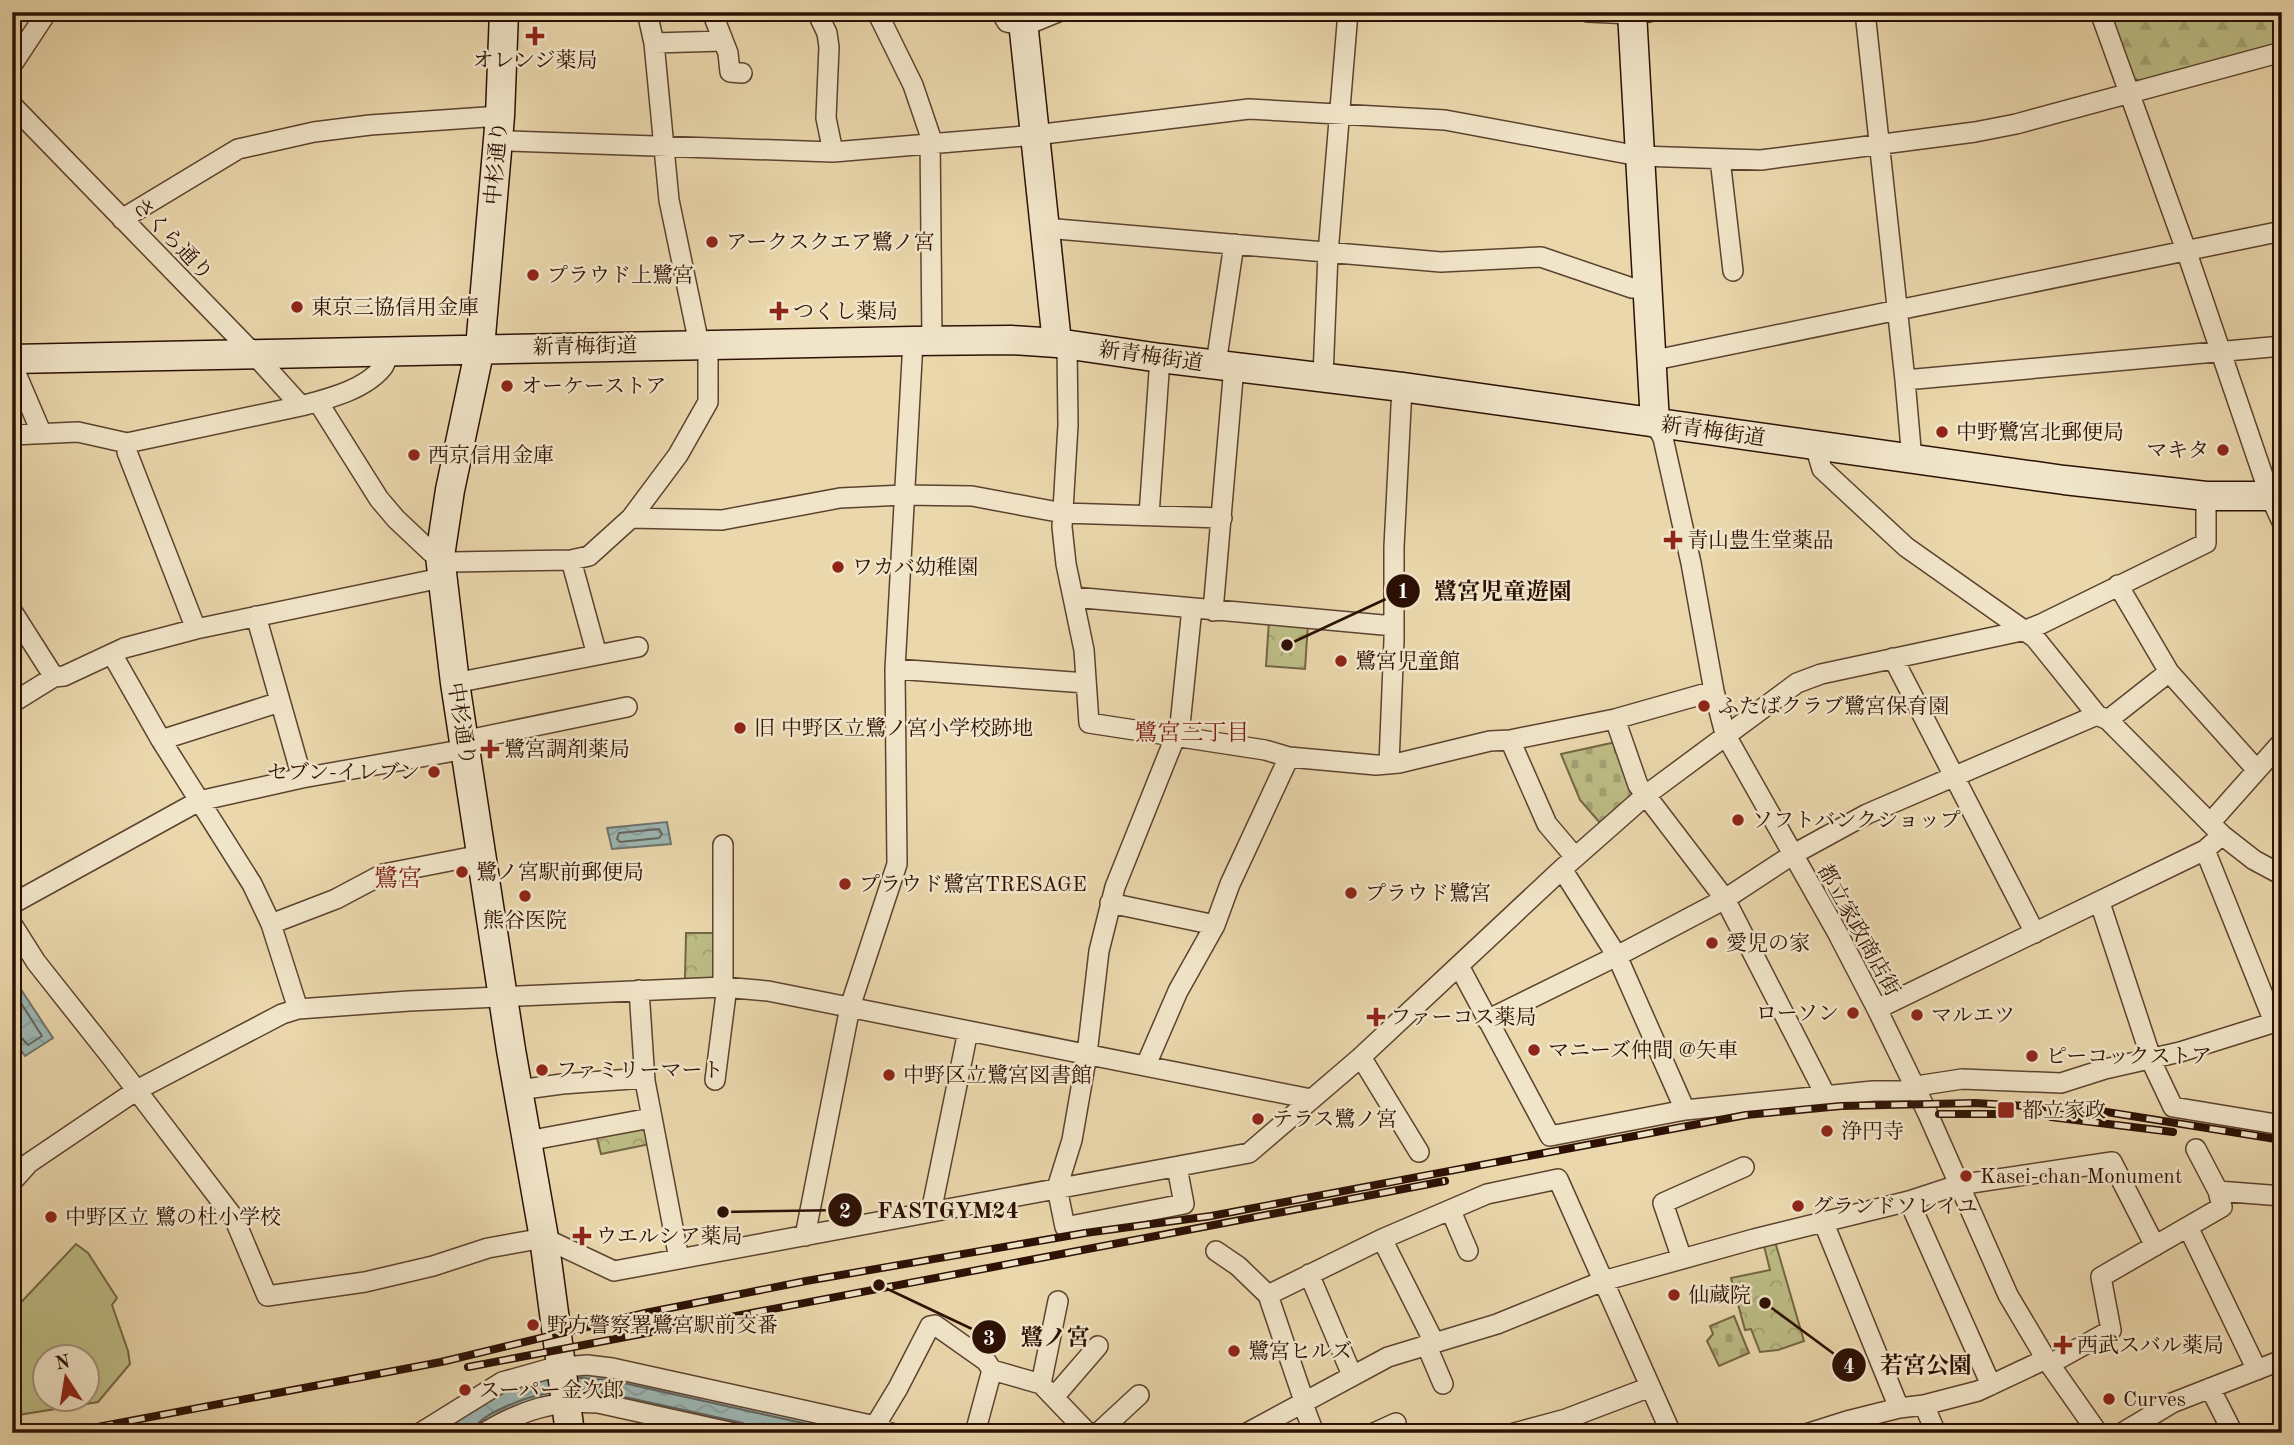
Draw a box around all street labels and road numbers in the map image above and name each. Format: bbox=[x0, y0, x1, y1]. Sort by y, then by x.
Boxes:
street label: 中杉通り bbox=[481, 120, 512, 206]
street label: さくら通り bbox=[128, 194, 217, 285]
street label: 新青梅街道 bbox=[532, 334, 638, 359]
street label: 新青梅街道 bbox=[1097, 338, 1205, 375]
street label: 新青梅街道 bbox=[1659, 413, 1767, 450]
street label: 中杉通り bbox=[444, 681, 479, 767]
street label: 都立家政商店街 bbox=[1813, 860, 1904, 1000]

